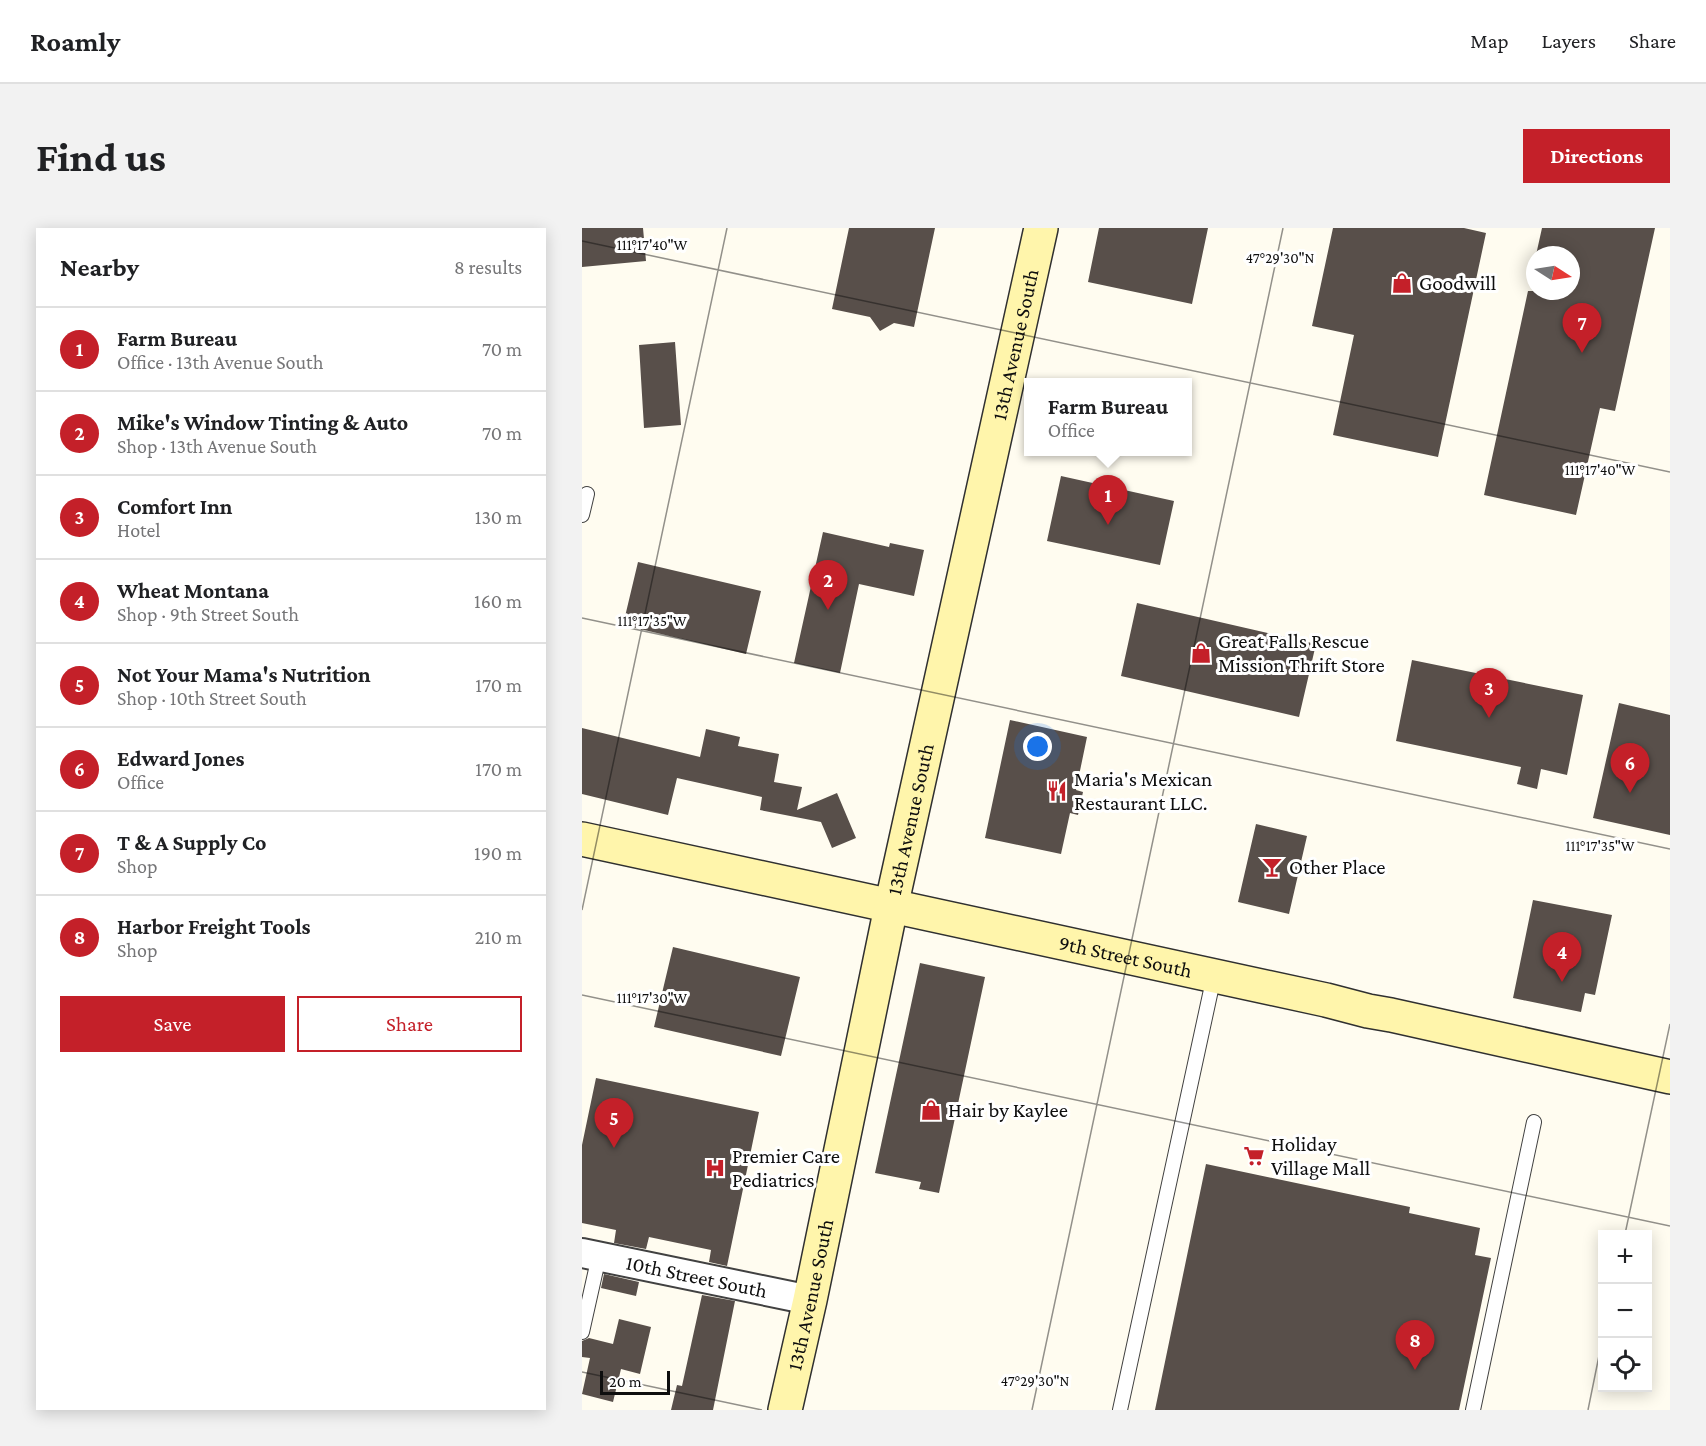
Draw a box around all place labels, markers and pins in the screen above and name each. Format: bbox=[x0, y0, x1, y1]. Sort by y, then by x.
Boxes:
shop icon: Goodwill bbox=[1390, 271, 1414, 295]
place label: Goodwill bbox=[1419, 271, 1496, 295]
pin: 7 bbox=[1562, 304, 1602, 353]
pin: 1 bbox=[1088, 476, 1128, 525]
pin: 2 bbox=[808, 560, 848, 610]
place label: Great Falls Rescue Mission Thrift Store bbox=[1218, 629, 1385, 677]
shop icon: Great Falls Rescue Mission Thrift Store bbox=[1189, 641, 1213, 665]
pin: 3 bbox=[1470, 668, 1508, 718]
pin: 6 bbox=[1610, 744, 1650, 793]
place label: Maria's Mexican Restaurant LLC. bbox=[1074, 767, 1212, 815]
restaurant icon: Maria's Mexican Restaurant LLC. bbox=[1045, 779, 1069, 803]
bar icon: Other Place bbox=[1260, 855, 1284, 879]
place label: Other Place bbox=[1289, 855, 1386, 879]
pin: 4 bbox=[1542, 932, 1582, 982]
pin: 5 bbox=[594, 1098, 633, 1148]
shop icon: Hair by Kaylee bbox=[919, 1098, 943, 1122]
place label: Hair by Kaylee bbox=[948, 1098, 1068, 1122]
place label: Holiday Village Mall bbox=[1271, 1132, 1370, 1180]
place label: Premier Care Pediatrics bbox=[732, 1144, 840, 1192]
supermarket icon: Holiday Village Mall bbox=[1242, 1144, 1266, 1168]
hospital icon: Premier Care Pediatrics bbox=[703, 1156, 727, 1180]
pin: 8 bbox=[1396, 1320, 1434, 1370]

